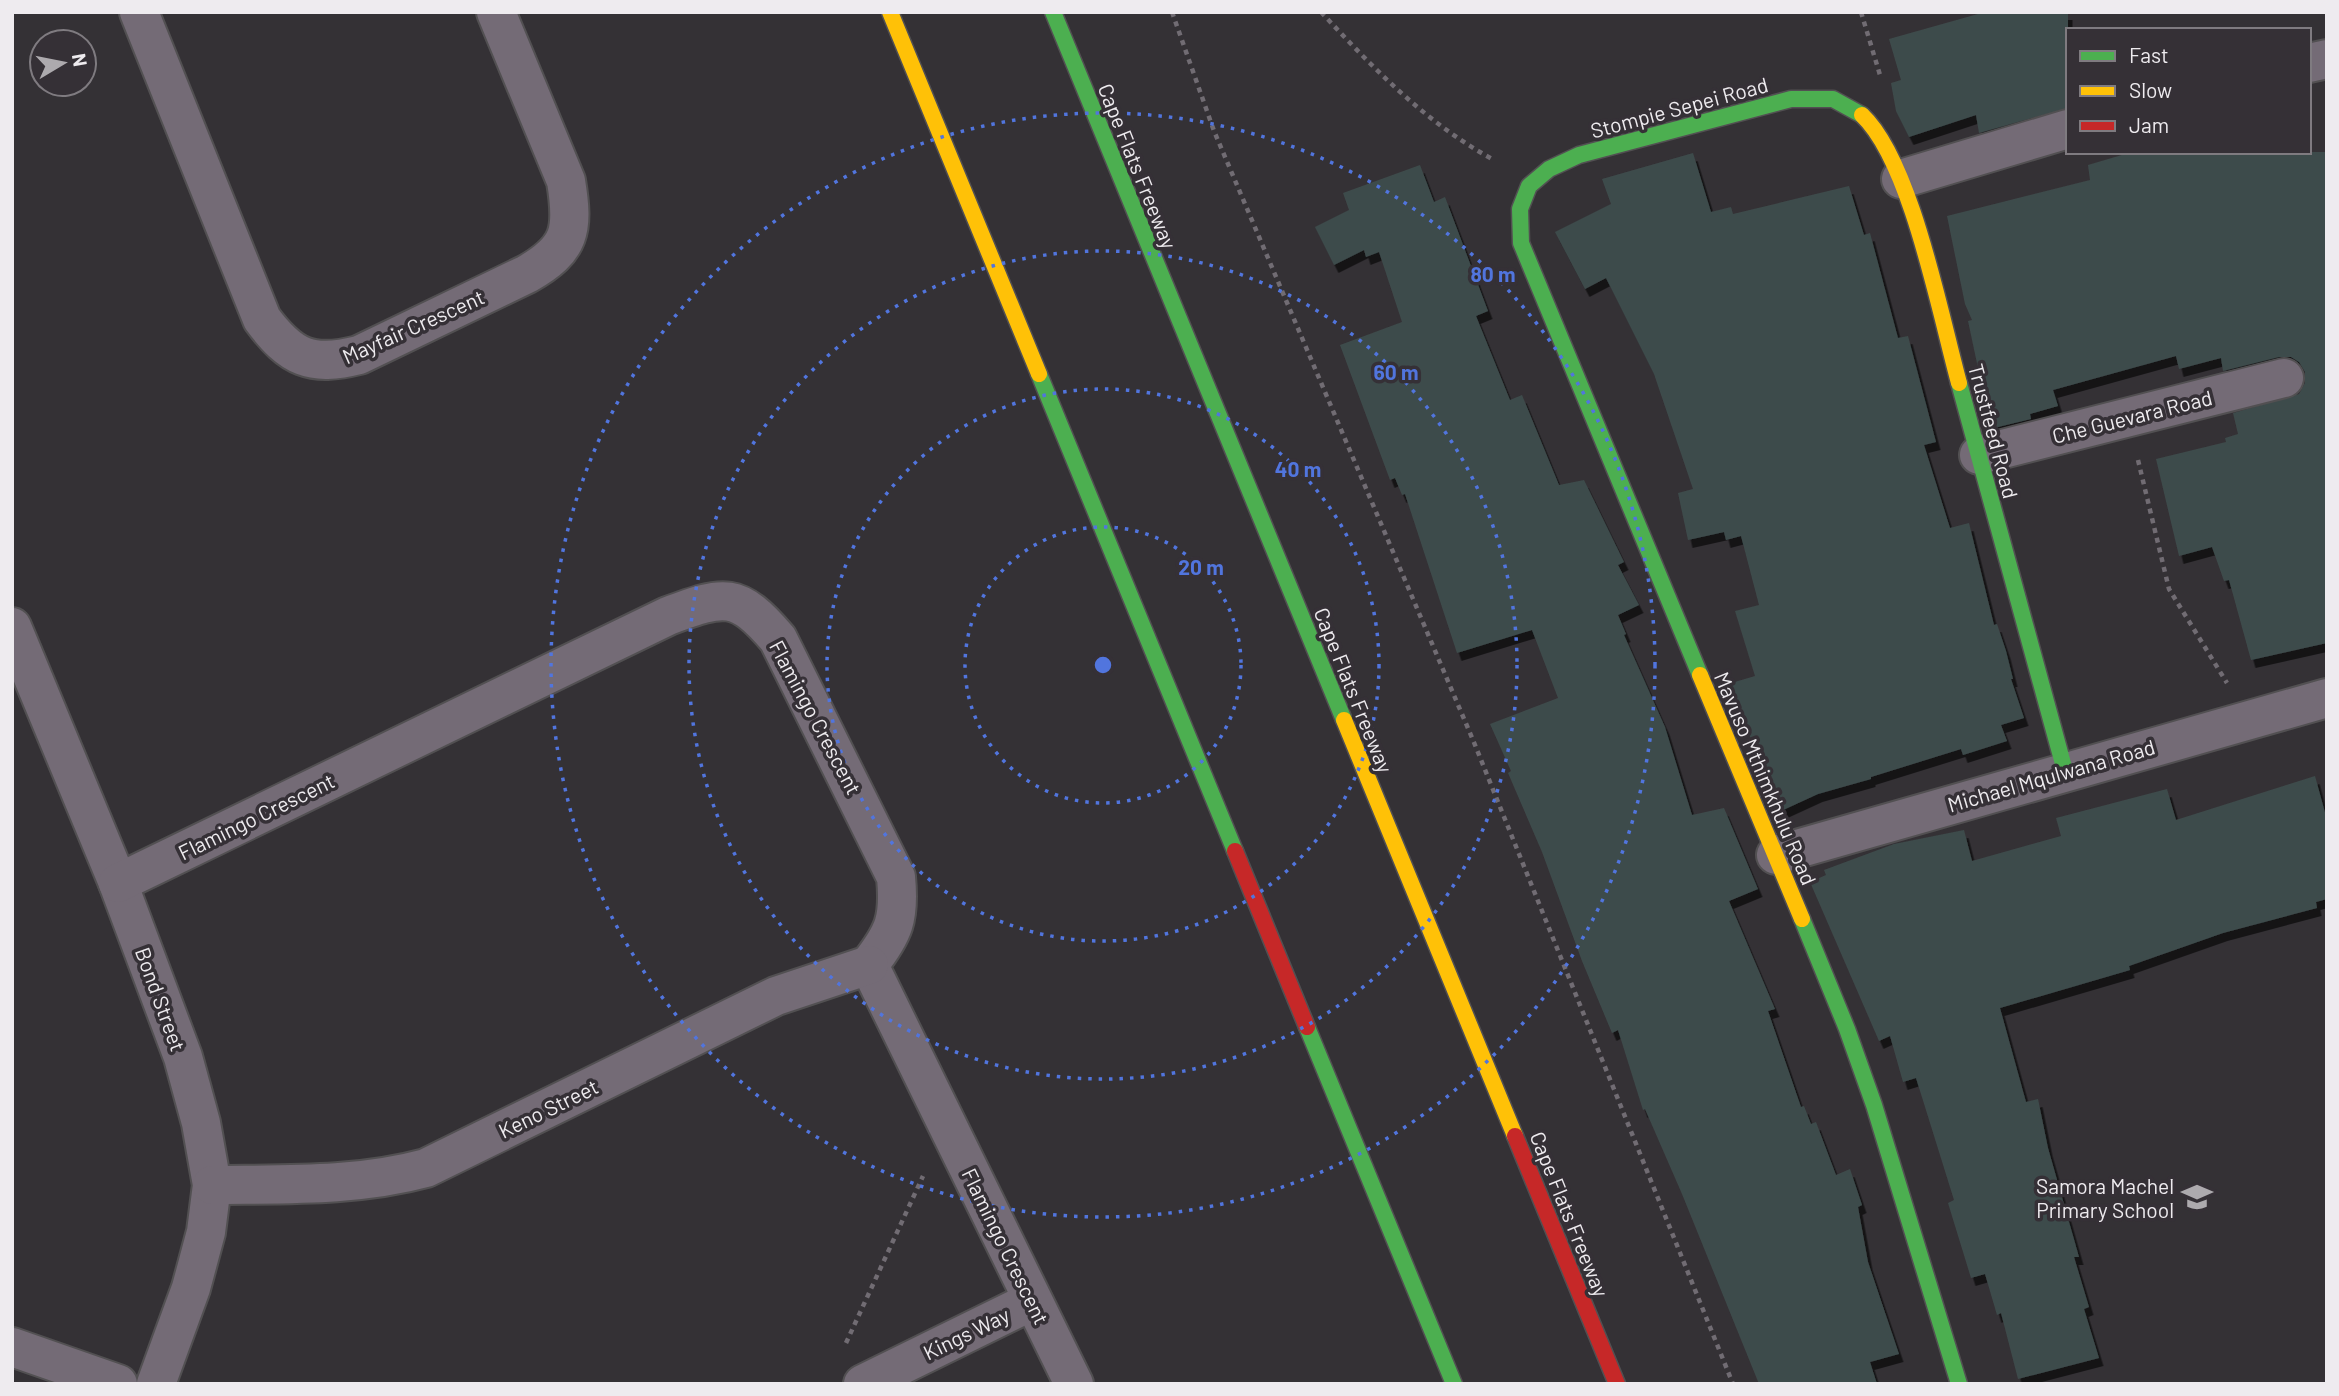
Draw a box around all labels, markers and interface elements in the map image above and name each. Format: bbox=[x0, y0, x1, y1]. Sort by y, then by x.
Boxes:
north arrow bbox=[28, 28, 98, 98]
legend bbox=[2066, 28, 2311, 154]
text: Fast bbox=[2129, 42, 2169, 67]
text: N bbox=[68, 52, 93, 68]
street label: Stompie Sepei Road bbox=[1587, 71, 1771, 143]
text: Slow bbox=[2129, 77, 2172, 102]
street label: Cape Flats Freeway bbox=[1093, 80, 1183, 253]
text: Jam bbox=[2129, 112, 2169, 137]
text: 80 m bbox=[1470, 261, 1516, 286]
street label: Mayfair Crescent bbox=[338, 284, 488, 368]
text: 60 m bbox=[1374, 359, 1418, 384]
street label: Trustfeed Road bbox=[1964, 361, 2024, 501]
street label: Che Guevara Road bbox=[2050, 384, 2214, 448]
text: 40 m bbox=[1275, 456, 1321, 481]
text: 20 m bbox=[1178, 554, 1224, 579]
street label: Cape Flats Freeway bbox=[1309, 604, 1399, 777]
street label: Flamingo Crescent bbox=[765, 636, 867, 798]
centre of rings bbox=[1091, 653, 1115, 677]
street label: Mavuso Mthimkhulu Road bbox=[1710, 668, 1822, 888]
street label: Michael Mqulwana Road bbox=[1944, 733, 2158, 817]
street label: Flamingo Crescent bbox=[174, 767, 338, 865]
street label: Bond Street bbox=[131, 944, 191, 1054]
street label: Keno Street bbox=[494, 1073, 602, 1143]
street label: Cape Flats Freeway bbox=[1525, 1128, 1615, 1301]
street label: Flamingo Crescent bbox=[957, 1164, 1055, 1328]
place label: Samora Machel Primary School bbox=[2036, 1173, 2174, 1222]
school or university icon: Samora Machel Primary School bbox=[2180, 1180, 2214, 1214]
street label: Kings Way bbox=[919, 1301, 1013, 1365]

